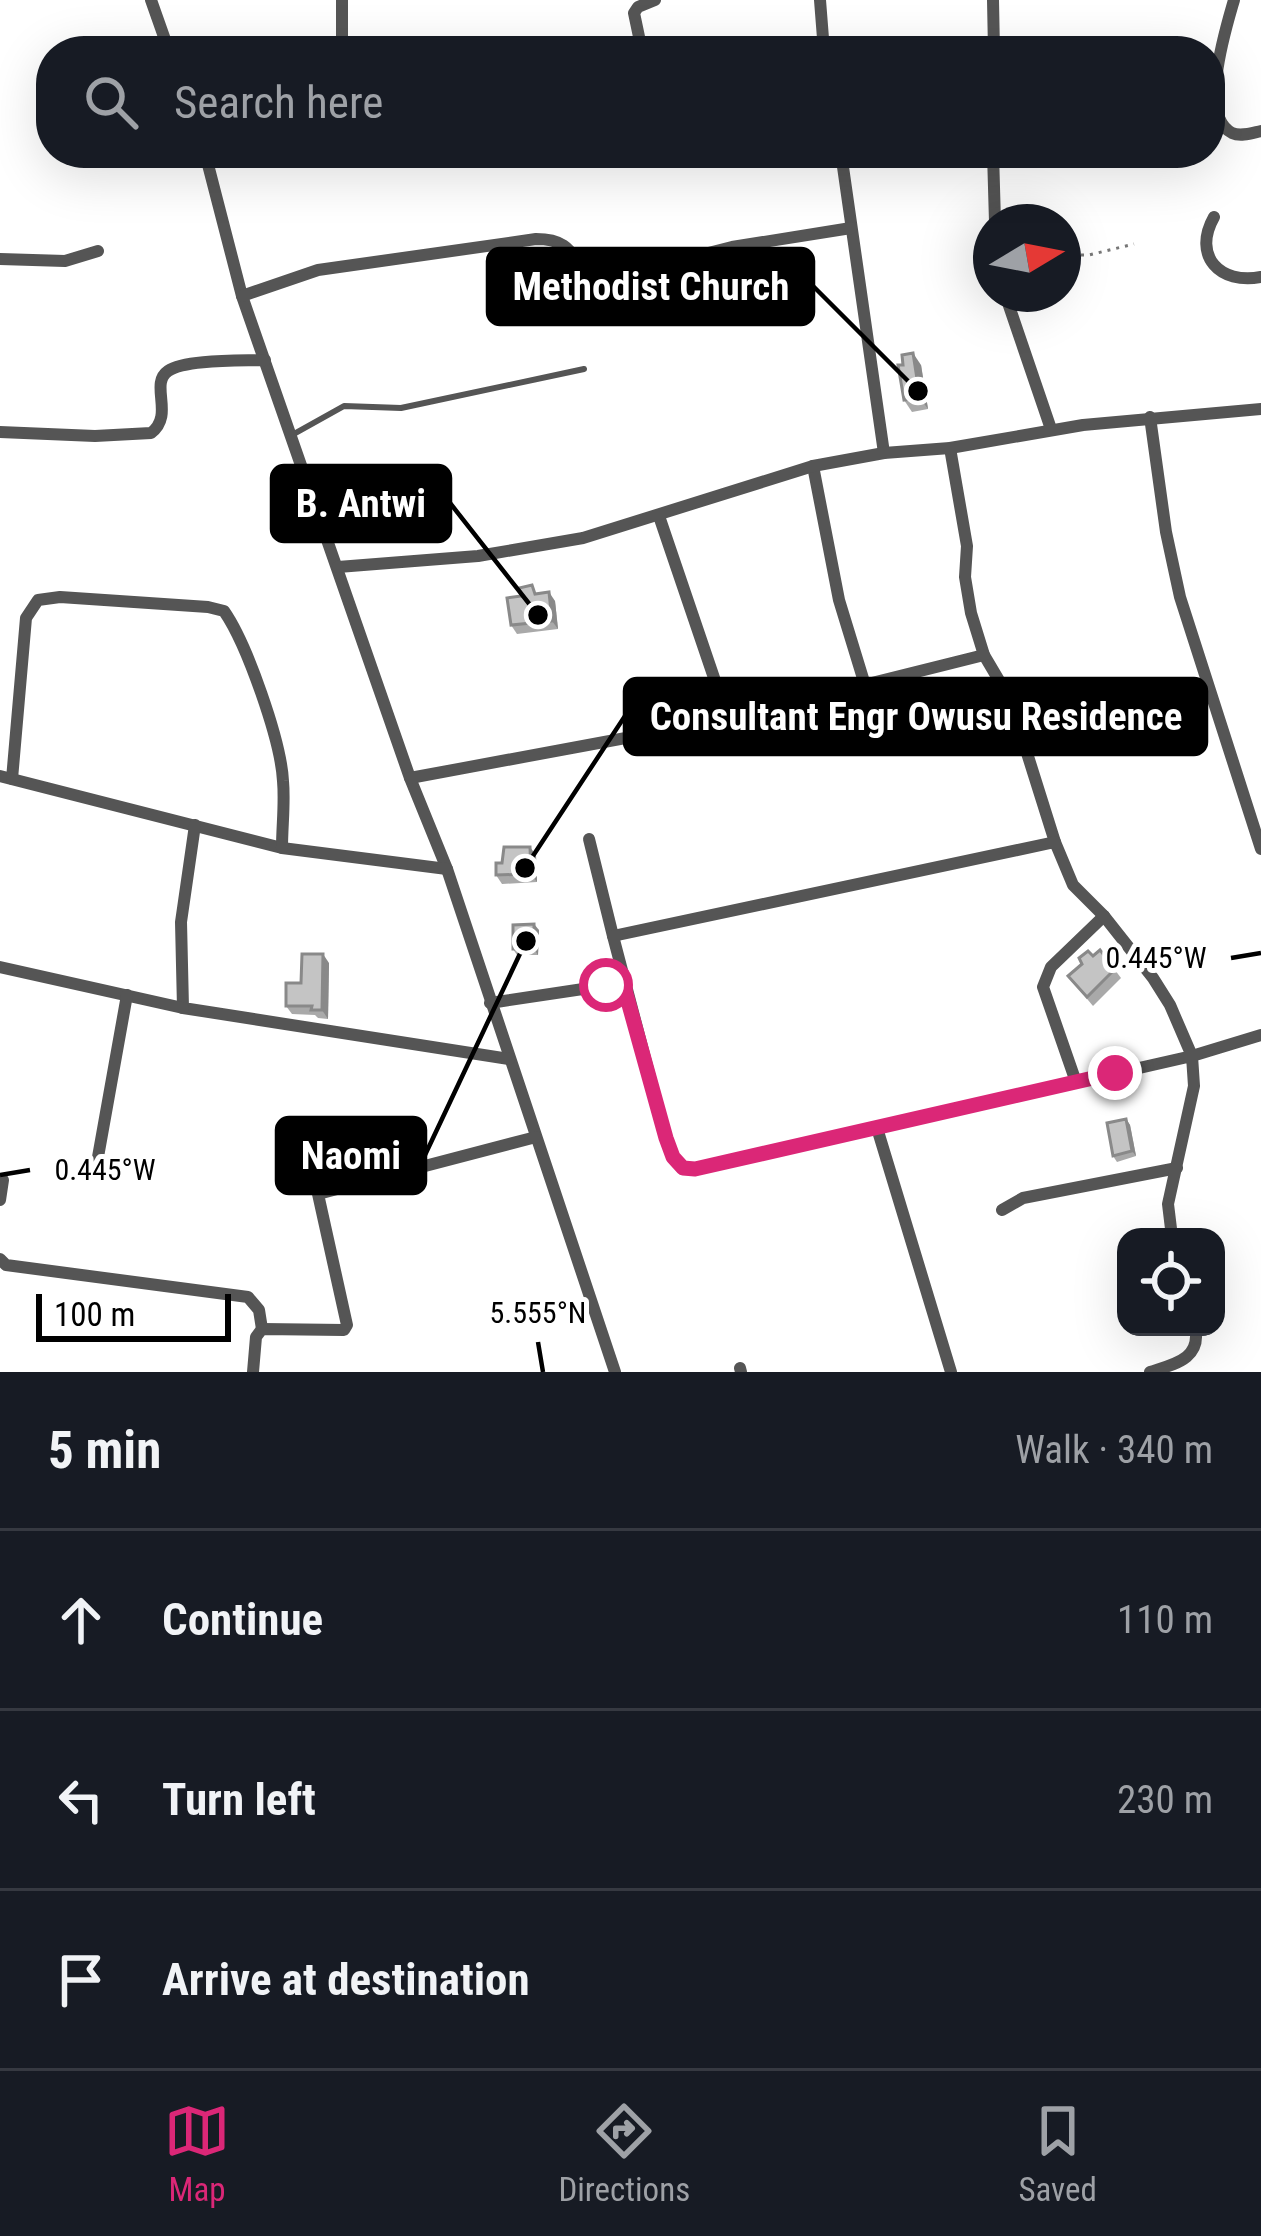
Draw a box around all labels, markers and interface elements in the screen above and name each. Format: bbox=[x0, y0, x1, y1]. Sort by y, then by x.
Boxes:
search box bbox=[36, 36, 1225, 168]
icon: search bbox=[78, 69, 144, 135]
text: Search here bbox=[174, 76, 383, 129]
north arrow bbox=[973, 204, 1081, 312]
callout: Methodist Church bbox=[488, 249, 813, 324]
text: Methodist Church bbox=[513, 264, 789, 310]
callout: B. Antwi bbox=[272, 466, 450, 541]
text: B. Antwi bbox=[296, 481, 426, 527]
callout: Consultant Engr Owusu Residence bbox=[625, 679, 1206, 754]
text: Consultant Engr Owusu Residence bbox=[650, 694, 1182, 740]
text: 0.445°W bbox=[1105, 940, 1207, 975]
route start bbox=[579, 958, 633, 1012]
route end bbox=[1088, 1046, 1142, 1100]
callout: Naomi bbox=[277, 1118, 425, 1193]
text: Naomi bbox=[301, 1133, 401, 1179]
text: 0.445°W bbox=[54, 1152, 156, 1187]
map controls bbox=[1117, 1228, 1225, 1336]
button: locate bbox=[1117, 1228, 1225, 1336]
scale bar bbox=[36, 1288, 231, 1341]
text: 100 m bbox=[54, 1295, 135, 1334]
text: 5.555°N bbox=[490, 1295, 586, 1330]
text: 5 min bbox=[48, 1421, 161, 1480]
text: Walk · 340 m bbox=[1015, 1427, 1213, 1473]
icon: ahead bbox=[48, 1587, 114, 1653]
text: Continue bbox=[162, 1593, 323, 1646]
text: 110 m bbox=[1117, 1597, 1213, 1643]
icon: left bbox=[48, 1767, 114, 1833]
text: Turn left bbox=[162, 1773, 316, 1826]
text: 230 m bbox=[1117, 1777, 1213, 1823]
icon: arrive bbox=[48, 1947, 114, 2013]
text: Arrive at destination bbox=[162, 1953, 530, 2006]
tab: Map bbox=[164, 2098, 230, 2209]
tab: Directions bbox=[558, 2098, 690, 2209]
tab: Saved bbox=[1018, 2098, 1097, 2209]

